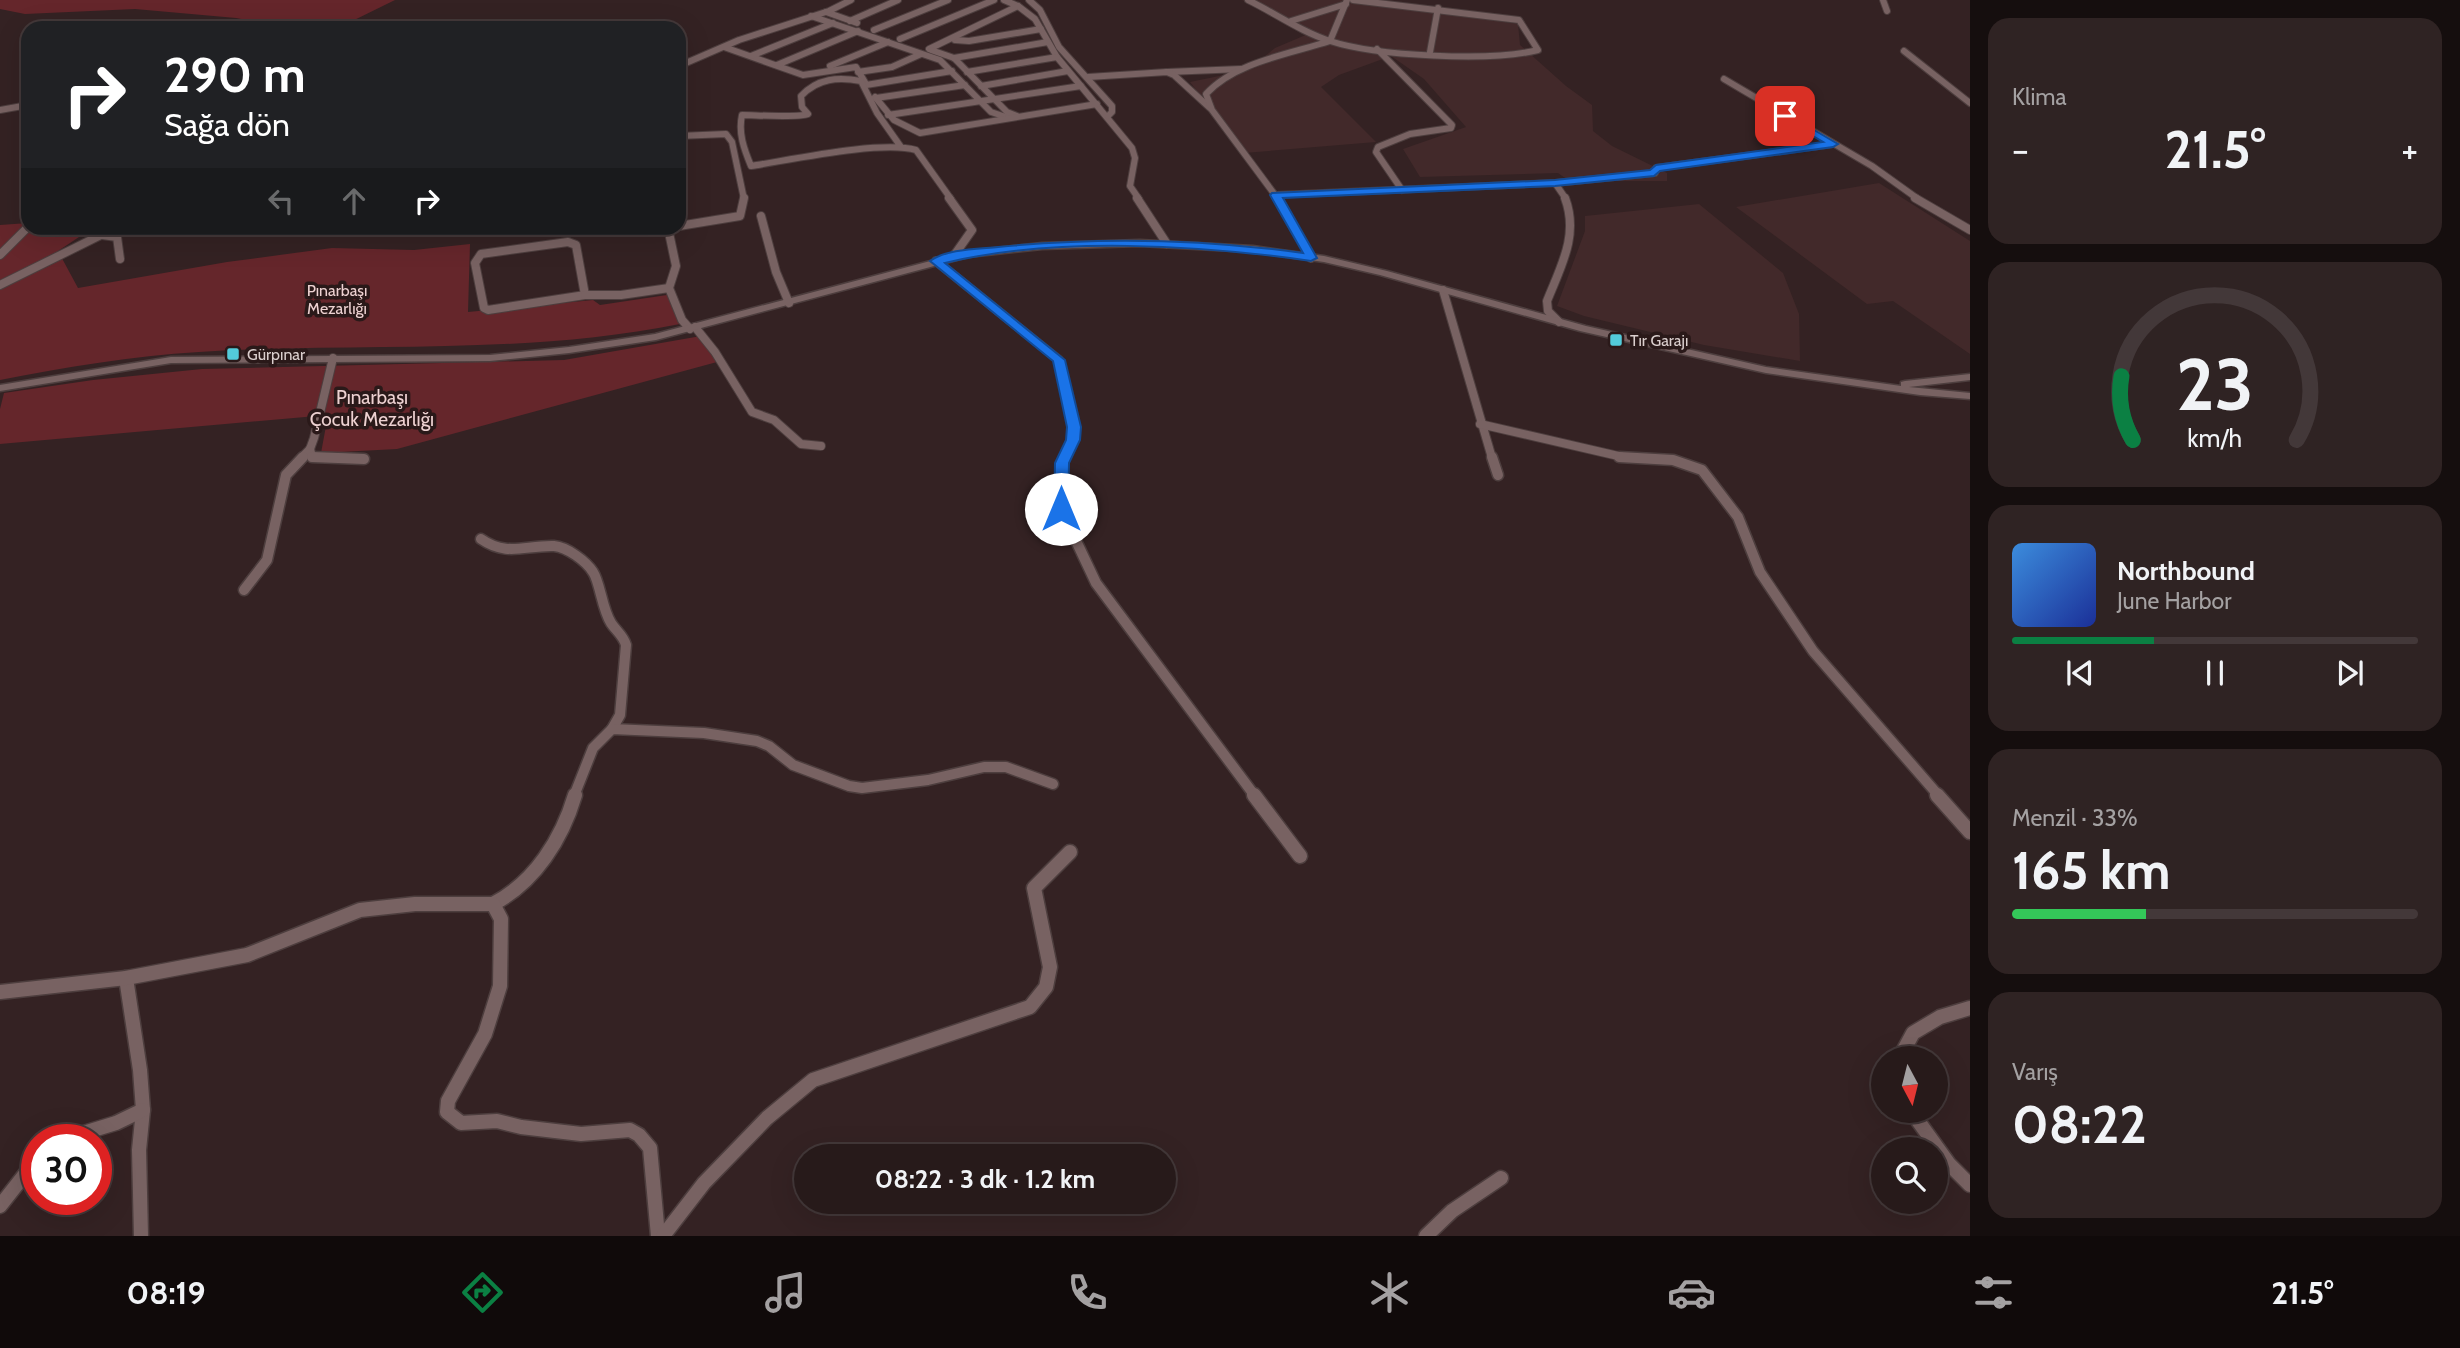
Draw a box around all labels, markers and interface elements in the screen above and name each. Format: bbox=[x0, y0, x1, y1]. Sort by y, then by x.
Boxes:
text: 290 m bbox=[164, 45, 306, 104]
icon: right bbox=[49, 49, 140, 140]
text: Klima bbox=[2012, 83, 2067, 111]
pin bbox=[1755, 86, 1815, 146]
icon: arrive bbox=[1766, 97, 1804, 135]
text: Sağa dön bbox=[164, 105, 290, 144]
text: 21.5° bbox=[2164, 118, 2266, 181]
text: − bbox=[2012, 126, 2029, 173]
text: + bbox=[2401, 126, 2418, 173]
icon: left bbox=[262, 182, 300, 220]
icon: ahead bbox=[335, 182, 373, 220]
icon: right bbox=[408, 182, 446, 220]
park label: Pınarbaşı Mezarlığı bbox=[307, 281, 367, 318]
place label: Tır Garajı bbox=[1630, 331, 1688, 350]
marker: Tır Garajı bbox=[1608, 332, 1624, 348]
text: 23 bbox=[2176, 341, 2254, 429]
place label: Gürpınar bbox=[247, 345, 306, 364]
marker: Gürpınar bbox=[225, 346, 241, 362]
park label: Pınarbaşı Çocuk Mezarlığı bbox=[310, 386, 434, 431]
text: km/h bbox=[2188, 423, 2242, 453]
position arrow bbox=[1024, 472, 1098, 546]
text: Northbound bbox=[2117, 555, 2255, 587]
text: June Harbor bbox=[2117, 587, 2231, 615]
icon: previous bbox=[2061, 654, 2099, 692]
icon: pause bbox=[2196, 654, 2234, 692]
icon: next bbox=[2331, 654, 2369, 692]
text: Menzil · 33% bbox=[2012, 804, 2138, 832]
text: 165 km bbox=[2012, 839, 2170, 902]
north arrow bbox=[1871, 1046, 1948, 1124]
map controls bbox=[1871, 1046, 1948, 1214]
text: Varış bbox=[2012, 1058, 2058, 1086]
text: 08:22 bbox=[2012, 1093, 2147, 1156]
speed limit sign: 30 bbox=[21, 1124, 112, 1215]
button: search bbox=[1871, 1137, 1948, 1214]
text: 08:22 · 3 dk · 1.2 km bbox=[875, 1163, 1095, 1195]
icon: directions bbox=[458, 1268, 507, 1317]
icon: music bbox=[761, 1268, 810, 1317]
icon: phone bbox=[1063, 1268, 1112, 1317]
icon: climate bbox=[1365, 1268, 1414, 1317]
icon: car bbox=[1667, 1268, 1716, 1317]
icon: filters bbox=[1969, 1268, 2018, 1317]
text: 08:19 bbox=[127, 1273, 205, 1312]
text: 21.5° bbox=[2271, 1273, 2333, 1312]

